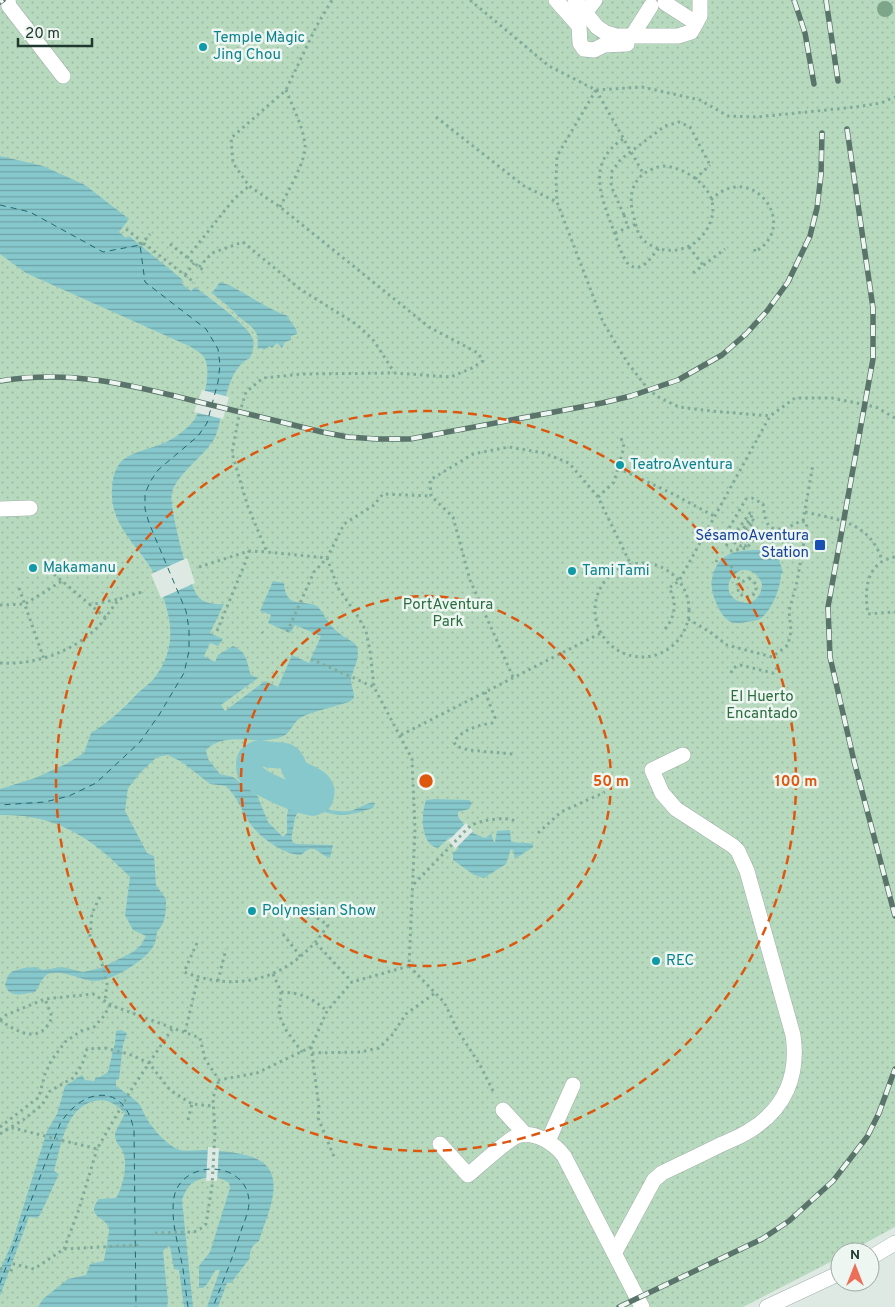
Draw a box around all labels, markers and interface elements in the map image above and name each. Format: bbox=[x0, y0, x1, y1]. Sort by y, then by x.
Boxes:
scale bar bbox=[18, 15, 91, 47]
text: 20 m bbox=[25, 25, 60, 44]
place label: Temple Màgic Jing Chou bbox=[213, 29, 305, 65]
marker: Temple Màgic Jing Chou bbox=[197, 41, 209, 53]
place label: TeatroAventura bbox=[630, 456, 733, 475]
marker: TeatroAventura bbox=[614, 459, 626, 471]
place label: SésamoAventura Station bbox=[695, 527, 809, 563]
marker: SésamoAventura Station bbox=[813, 538, 827, 552]
place label: Makamanu bbox=[43, 559, 116, 578]
marker: Makamanu bbox=[27, 562, 39, 574]
place label: Tami Tami bbox=[582, 562, 650, 581]
marker: Tami Tami bbox=[566, 565, 578, 577]
park label: PortAventura Park bbox=[403, 596, 493, 632]
park label: El Huerto Encantado bbox=[726, 688, 798, 724]
centre of rings bbox=[417, 772, 435, 790]
text: 50 m bbox=[593, 773, 629, 792]
text: 100 m bbox=[775, 773, 817, 792]
place label: Polynesian Show bbox=[262, 902, 376, 921]
marker: Polynesian Show bbox=[246, 905, 258, 917]
place label: REC bbox=[666, 952, 694, 971]
marker: REC bbox=[650, 955, 662, 967]
north arrow bbox=[830, 1242, 880, 1292]
text: N bbox=[850, 1247, 860, 1264]

